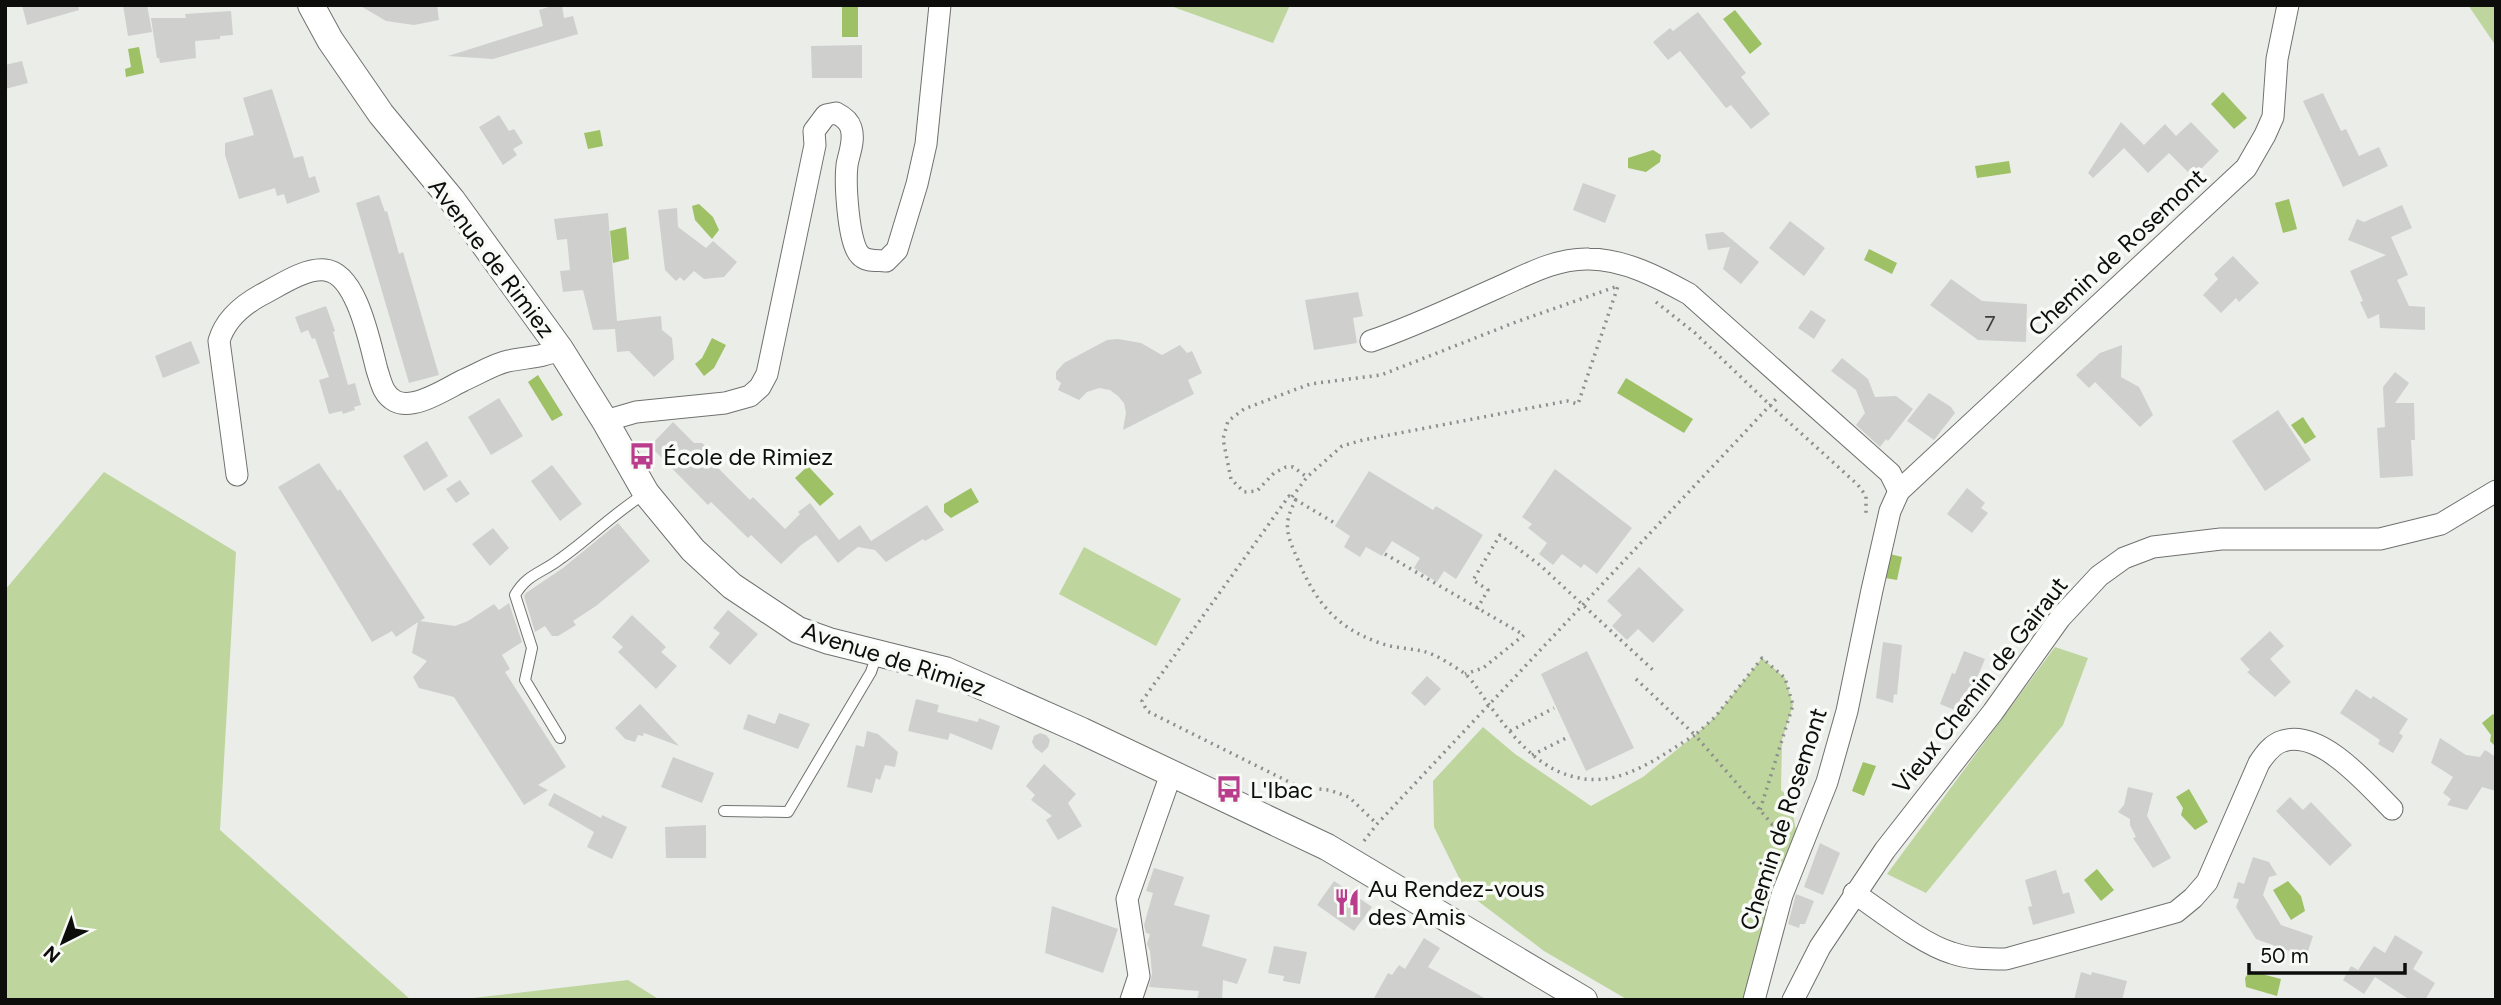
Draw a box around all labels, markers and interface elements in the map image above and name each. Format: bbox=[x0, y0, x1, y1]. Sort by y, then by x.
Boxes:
street label: Chemin de Rosemont bbox=[2022, 162, 2212, 342]
street label: Avenue de Rimiez bbox=[423, 173, 561, 343]
house number: 7 bbox=[1984, 311, 1996, 336]
bus stop icon: École de Rimiez bbox=[627, 441, 657, 471]
place label: École de Rimiez bbox=[663, 442, 833, 471]
street label: Vieux Chemin de Gairaut bbox=[1886, 571, 2074, 799]
street label: Avenue de Rimiez bbox=[798, 616, 990, 702]
street label: Chemin de Rosemont bbox=[1733, 704, 1833, 934]
bus stop icon: L'Ibac bbox=[1214, 774, 1244, 804]
place label: L'Ibac bbox=[1250, 775, 1313, 804]
place label: Au Rendez-vous des Amis bbox=[1368, 874, 1545, 931]
restaurant icon: Au Rendez-vous des Amis bbox=[1332, 887, 1362, 917]
north arrow bbox=[28, 907, 98, 977]
scale bar bbox=[2249, 932, 2405, 976]
text: N bbox=[39, 941, 65, 968]
text: 50 m bbox=[2260, 943, 2309, 968]

